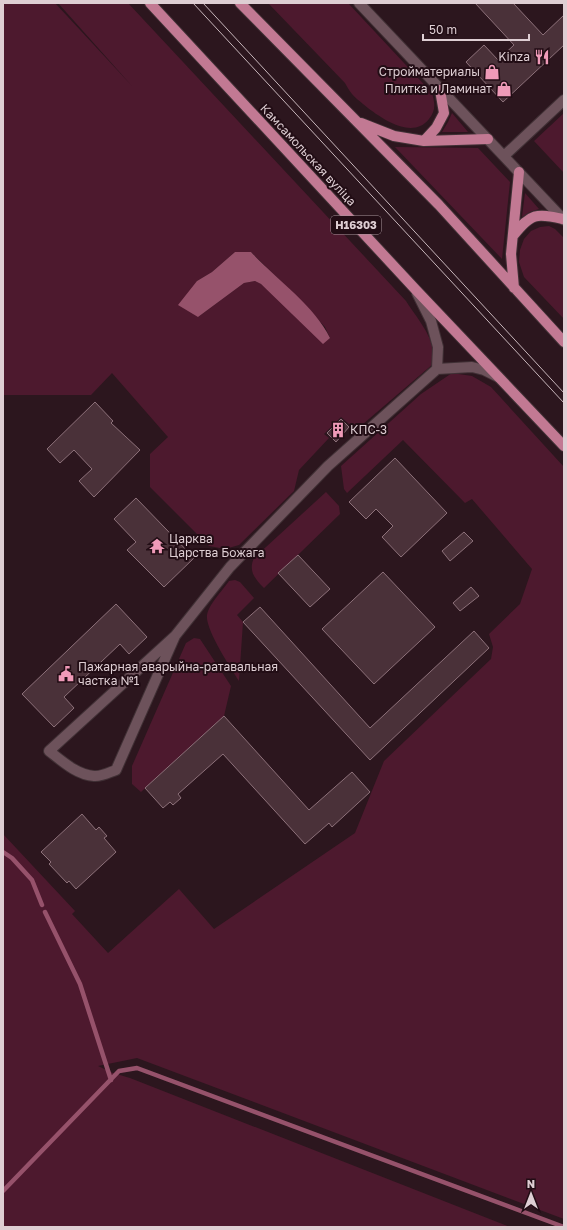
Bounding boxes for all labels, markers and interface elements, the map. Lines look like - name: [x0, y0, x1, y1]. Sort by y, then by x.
- scale bar: [423, 16, 529, 42]
- text: 50 m: [429, 22, 457, 37]
- restaurant icon: Kinza: [533, 48, 551, 66]
- place label: Kinza: [498, 49, 530, 64]
- shop icon: Стройматериалы: [483, 63, 501, 81]
- place label: Стройматериалы: [379, 64, 480, 79]
- shop icon: Плитка и Ламинат: [495, 80, 513, 98]
- place label: Плитка и Ламинат: [385, 81, 492, 96]
- street label: Камсамольская вуліца: [257, 101, 359, 209]
- road number: Н16303: [331, 216, 381, 234]
- building icon: КПС-3: [329, 421, 347, 439]
- place label: КПС-3: [350, 422, 387, 437]
- place label: Царква Царства Божага: [169, 531, 265, 560]
- temple icon: Царква Царства Божага: [148, 537, 166, 555]
- place label: Пажарная аварыйна-ратавальная частка №1: [78, 659, 278, 688]
- public building icon: Пажарная аварыйна-ратавальная частка №1: [57, 665, 75, 683]
- north arrow: [511, 1174, 551, 1214]
- text: N: [527, 1177, 535, 1190]

